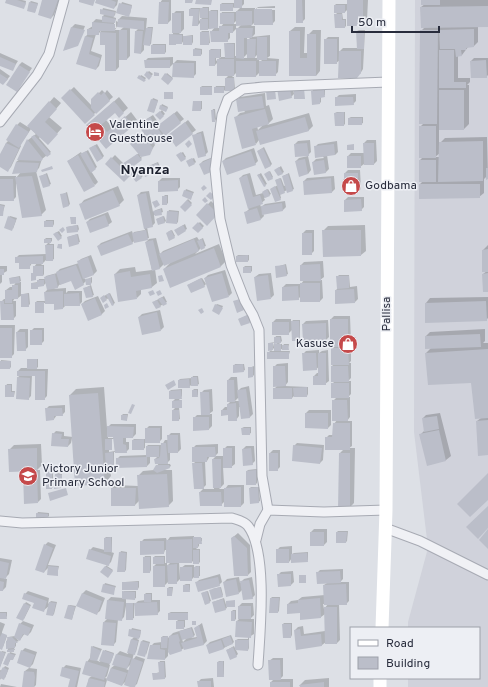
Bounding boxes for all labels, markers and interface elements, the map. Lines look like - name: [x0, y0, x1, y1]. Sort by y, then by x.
- scale bar: [352, 8, 439, 34]
- text: 50 m: [358, 15, 386, 31]
- place label: Valentine Guesthouse: [109, 117, 172, 147]
- hotel icon: Valentine Guesthouse: [84, 121, 106, 143]
- district label: Nyanza: [120, 162, 170, 179]
- shop icon: Godbama: [340, 175, 362, 197]
- place label: Godbama: [365, 178, 417, 194]
- street label: Pallisa: [379, 297, 395, 331]
- shop icon: Kasuse: [337, 333, 359, 355]
- place label: Kasuse: [296, 336, 334, 352]
- place label: Victory Junior Primary School: [42, 461, 125, 491]
- school or university icon: Victory Junior Primary School: [17, 465, 39, 487]
- legend: [350, 627, 480, 679]
- text: Road: [386, 636, 414, 652]
- text: Building: [386, 656, 430, 672]

